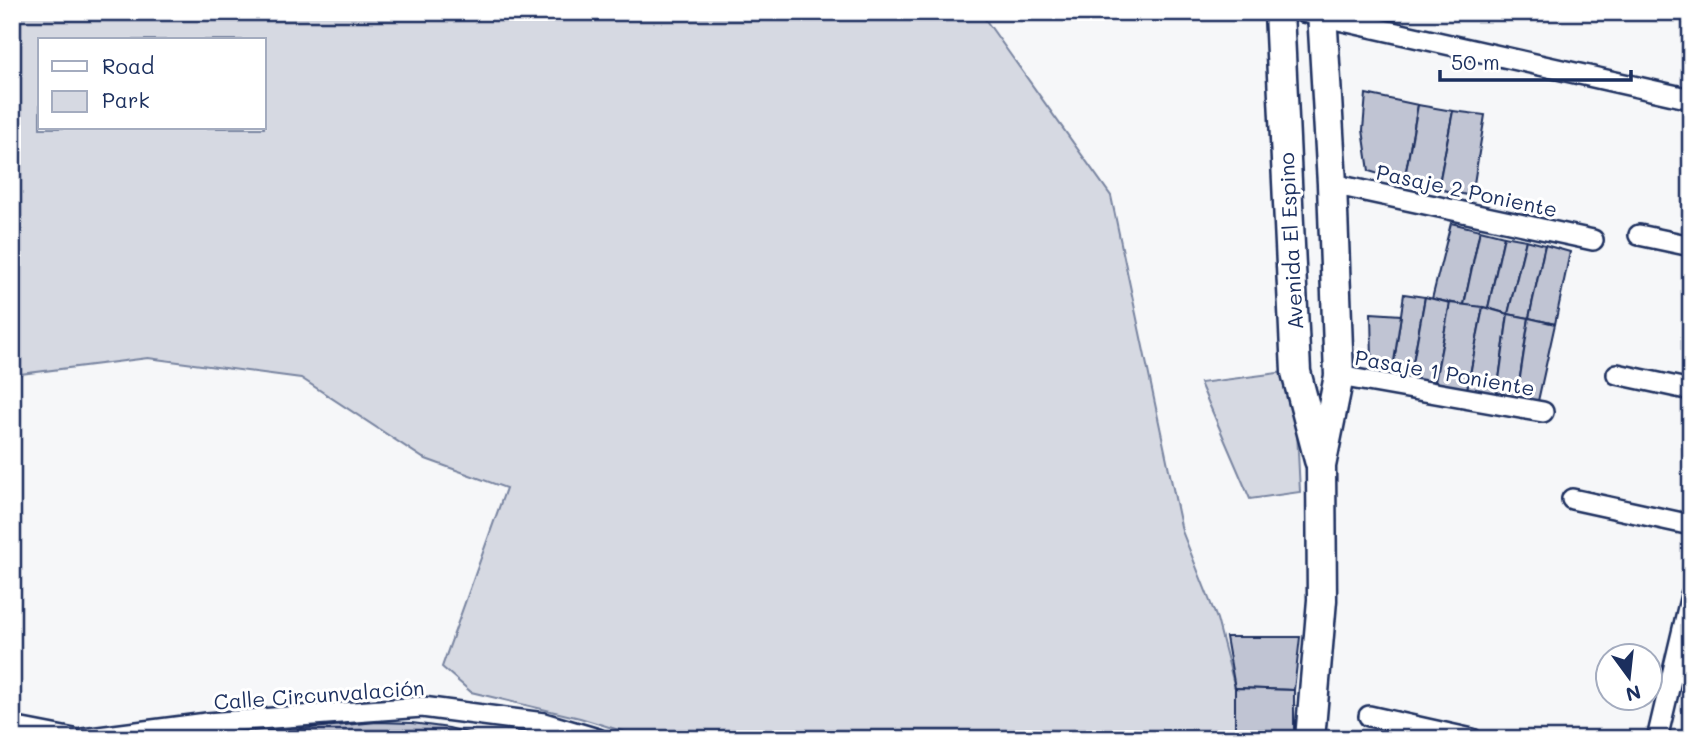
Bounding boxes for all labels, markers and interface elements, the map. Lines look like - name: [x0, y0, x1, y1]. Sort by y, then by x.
- legend: [38, 38, 266, 130]
- scale bar: [1440, 38, 1631, 82]
- text: 50 m: [1451, 48, 1500, 75]
- text: Road: [102, 52, 154, 79]
- text: Park: [102, 86, 150, 113]
- street label: Avenida El Espino: [1272, 152, 1308, 330]
- street label: Pasaje 2 Poniente: [1374, 158, 1560, 222]
- street label: Pasaje 1 Poniente: [1353, 343, 1537, 401]
- north arrow: [1594, 642, 1664, 712]
- street label: Calle Circunvalación: [213, 673, 425, 715]
- text: N: [1623, 680, 1644, 708]

